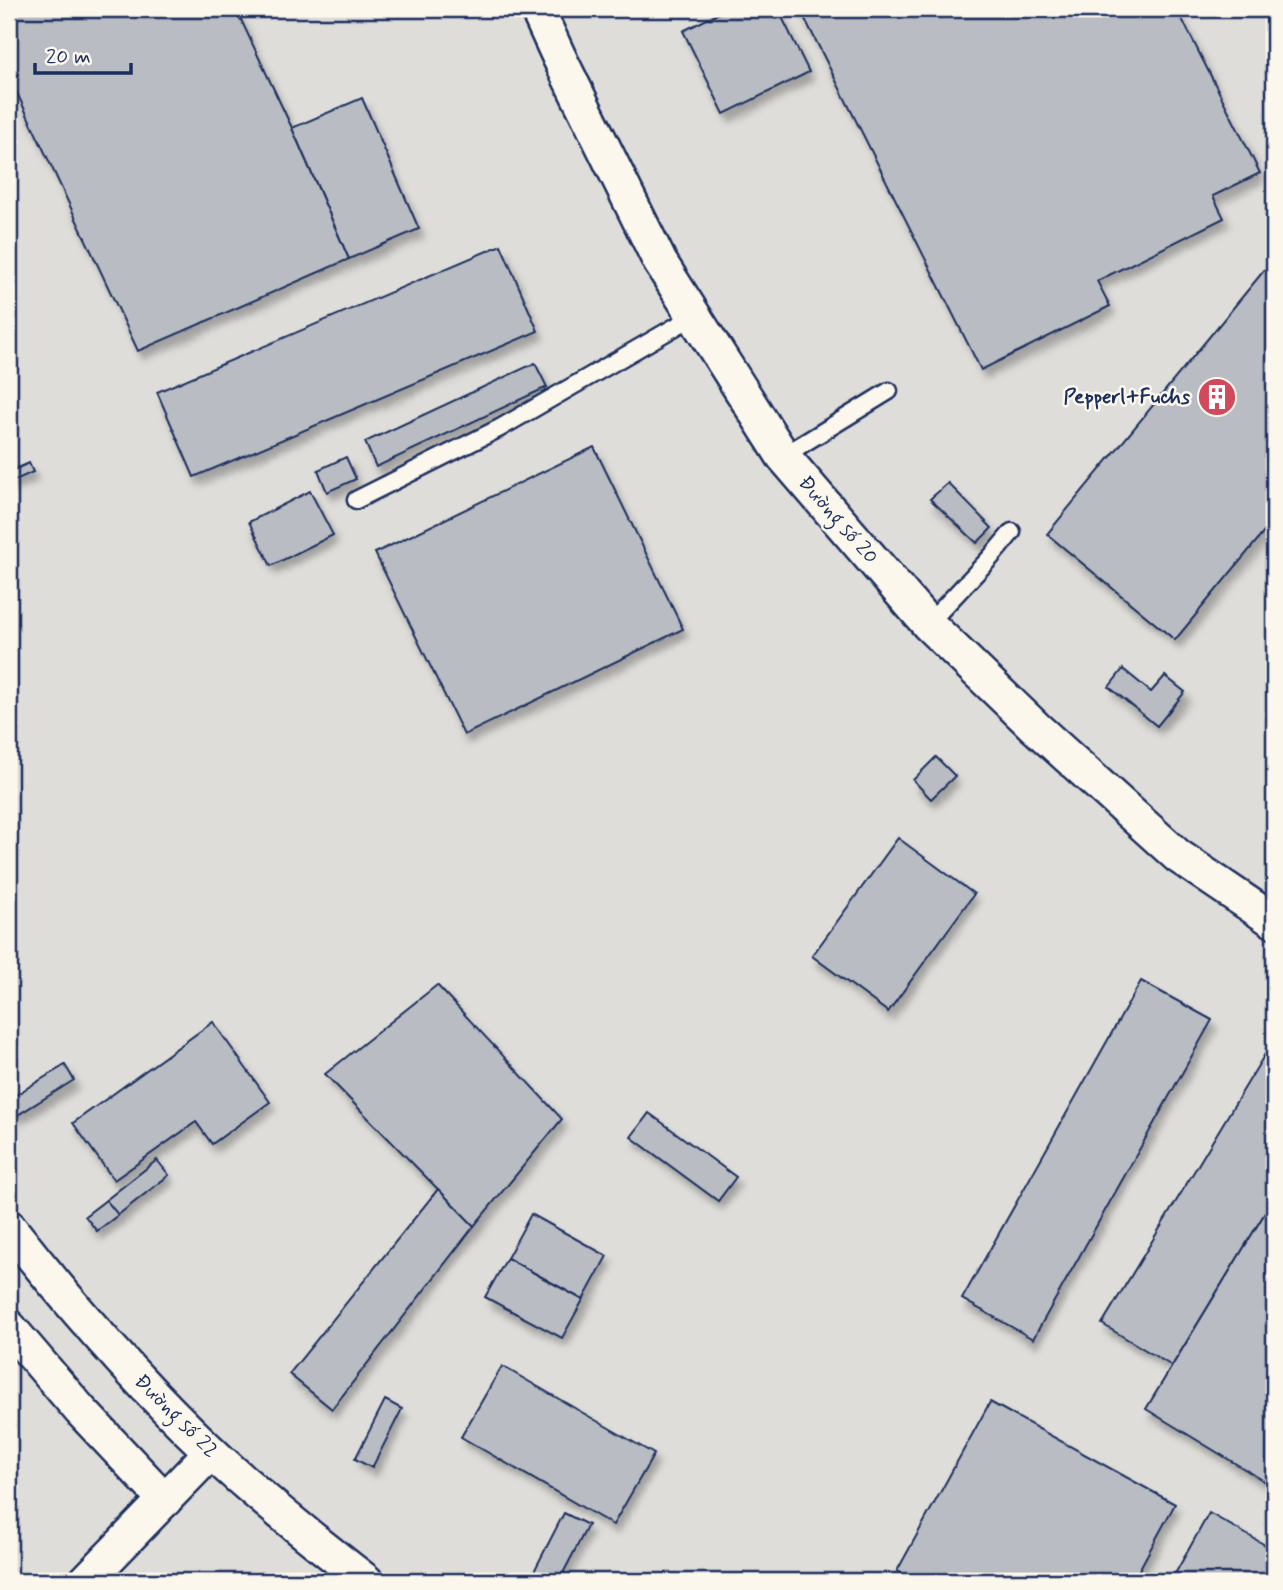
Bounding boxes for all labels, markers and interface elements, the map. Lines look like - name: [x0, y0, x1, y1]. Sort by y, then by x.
- scale bar: [35, 32, 131, 76]
- text: 20 m: [46, 43, 91, 71]
- building icon: Pepperl+Fuchs: [1196, 376, 1238, 418]
- place label: Pepperl+Fuchs: [1063, 383, 1191, 411]
- street label: Đường số 20: [790, 470, 884, 572]
- street label: Đường số 22: [126, 1368, 224, 1466]

